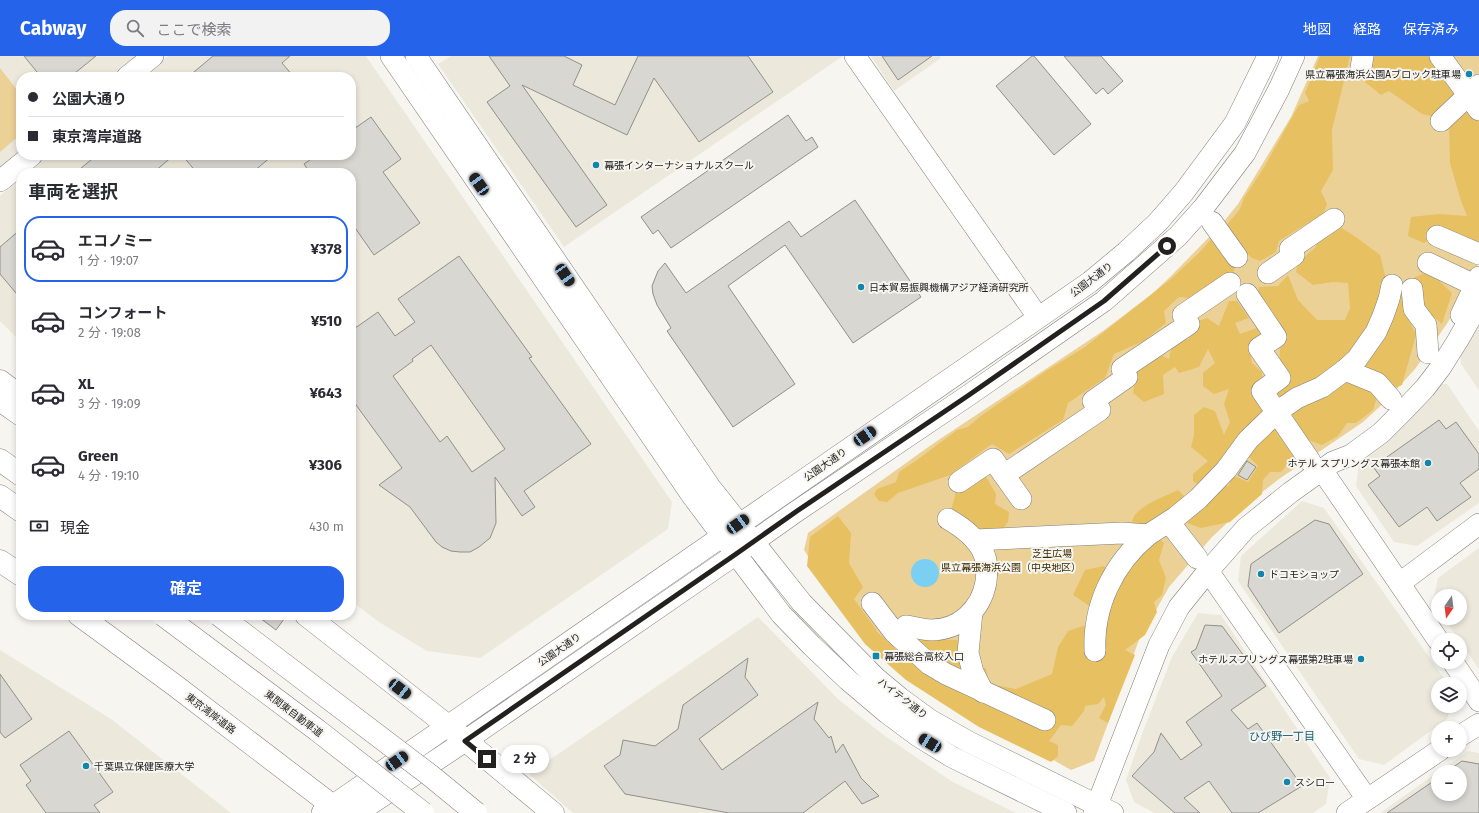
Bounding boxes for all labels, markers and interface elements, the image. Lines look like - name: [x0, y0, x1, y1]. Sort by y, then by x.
- search box: [110, 10, 390, 46]
- text: Cabway: [20, 17, 86, 40]
- icon: search: [124, 17, 146, 39]
- text: ここで検索: [156, 21, 231, 39]
- text: 地図: [1303, 21, 1331, 38]
- text: 経路: [1353, 21, 1381, 38]
- text: 保存済み: [1403, 21, 1459, 38]
- place label: 県立幕張海浜公園Aブロック駐車場: [1305, 69, 1461, 81]
- marker: 県立幕張海浜公園Aブロック駐車場: [1464, 69, 1474, 79]
- text: 公園大通り: [52, 90, 127, 108]
- text: 東京湾岸道路: [52, 128, 142, 146]
- marker: 幕張インターナショナルスクール: [591, 160, 601, 170]
- place label: 幕張インターナショナルスクール: [604, 160, 754, 172]
- car: [467, 171, 491, 197]
- text: 車両を選択: [28, 181, 118, 203]
- icon: car: [30, 231, 66, 267]
- text: エコノミー: [78, 232, 153, 250]
- route start: [1158, 237, 1176, 255]
- text: ¥378: [310, 240, 342, 258]
- text: 1 分 · 19:07: [78, 253, 138, 268]
- street label: 公園大通り: [1068, 260, 1115, 300]
- car: [553, 262, 577, 288]
- marker: 日本貿易振興機構アジア経済研究所: [856, 282, 866, 292]
- place label: 日本貿易振興機構アジア経済研究所: [869, 282, 1029, 294]
- icon: car: [30, 303, 66, 339]
- text: コンフォート: [78, 304, 168, 322]
- text: ¥510: [311, 312, 342, 330]
- text: 2 分 · 19:08: [78, 325, 141, 340]
- icon: car: [30, 375, 66, 411]
- text: XL: [78, 375, 94, 393]
- text: ¥643: [309, 384, 342, 402]
- text: 3 分 · 19:09: [78, 396, 140, 411]
- car: [852, 424, 878, 448]
- street label: 公園大通り: [802, 446, 849, 484]
- icon: car: [30, 447, 66, 483]
- text: Green: [78, 447, 118, 465]
- text: ¥306: [309, 456, 342, 474]
- place label: ホテル スプリングス幕張本館: [1287, 458, 1420, 470]
- marker: ホテル スプリングス幕張本館: [1423, 458, 1433, 468]
- text: 4 分 · 19:10: [78, 468, 139, 483]
- car: [725, 512, 751, 536]
- icon: cash: [28, 515, 50, 537]
- text: 現金: [60, 519, 90, 537]
- text: 430 m: [309, 519, 344, 534]
- park label: 芝生広場: [1032, 548, 1072, 560]
- park label: 県立幕張海浜公園（中央地区）: [941, 562, 1081, 574]
- button: 確定: [28, 566, 344, 612]
- marker: ドコモショップ: [1256, 569, 1266, 579]
- place label: ドコモショップ: [1269, 569, 1339, 581]
- north arrow: [1431, 589, 1467, 625]
- map controls: [1431, 589, 1467, 801]
- street label: 公園大通り: [536, 631, 583, 669]
- button: locate: [1431, 633, 1467, 669]
- marker: 幕張総合高校入口: [871, 651, 881, 661]
- place label: 幕張総合高校入口: [884, 651, 964, 663]
- place label: ホテルスプリングス幕張第2駐車場: [1198, 654, 1353, 666]
- marker: ホテルスプリングス幕張第2駐車場: [1356, 654, 1366, 664]
- street label: ハイテク通り: [875, 676, 930, 722]
- car: [387, 677, 413, 701]
- button: layers: [1431, 677, 1467, 713]
- street label: 東関東自動車道: [262, 688, 325, 740]
- street label: 東京湾岸道路: [183, 691, 238, 737]
- button: +: [1431, 721, 1467, 757]
- district label: ひび野一丁目: [1249, 730, 1315, 743]
- car: [917, 732, 943, 754]
- callout: 2 分: [501, 745, 549, 773]
- car: [384, 749, 410, 773]
- route end: [478, 750, 496, 768]
- text: 2 分: [514, 751, 536, 766]
- marker: 千葉県立保健医療大学: [81, 761, 91, 771]
- place label: 千葉県立保健医療大学: [94, 761, 194, 773]
- button: −: [1431, 765, 1467, 801]
- marker: スシロー: [1282, 777, 1292, 787]
- place label: スシロー: [1295, 777, 1335, 789]

